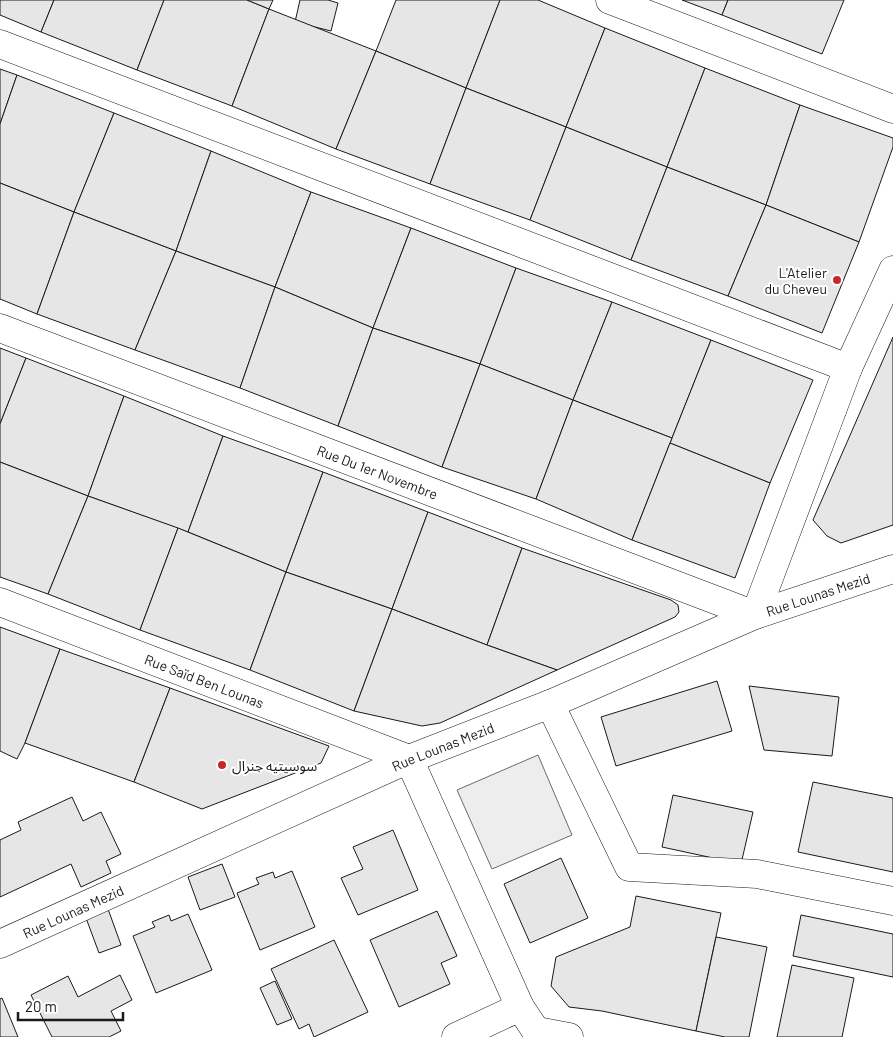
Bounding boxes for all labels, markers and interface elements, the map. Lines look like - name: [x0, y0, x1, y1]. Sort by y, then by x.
- place label: L'Atelier du Cheveu: [764, 264, 827, 297]
- marker: L'Atelier du Cheveu: [831, 274, 843, 286]
- street label: Rue Du 1er Novembre: [315, 441, 440, 502]
- street label: Rue Lounas Mezid: [764, 569, 872, 619]
- street label: Rue Saïd Ben Lounas: [142, 650, 267, 711]
- street label: Rue Lounas Mezid: [389, 718, 496, 774]
- place label: سوسيتيه جنرال: [232, 757, 317, 775]
- marker: سوسيتيه جنرال: [216, 759, 228, 771]
- street label: Rue Lounas Mezid: [20, 881, 126, 941]
- scale bar: [18, 990, 122, 1022]
- text: 20 m: [25, 997, 57, 1015]

